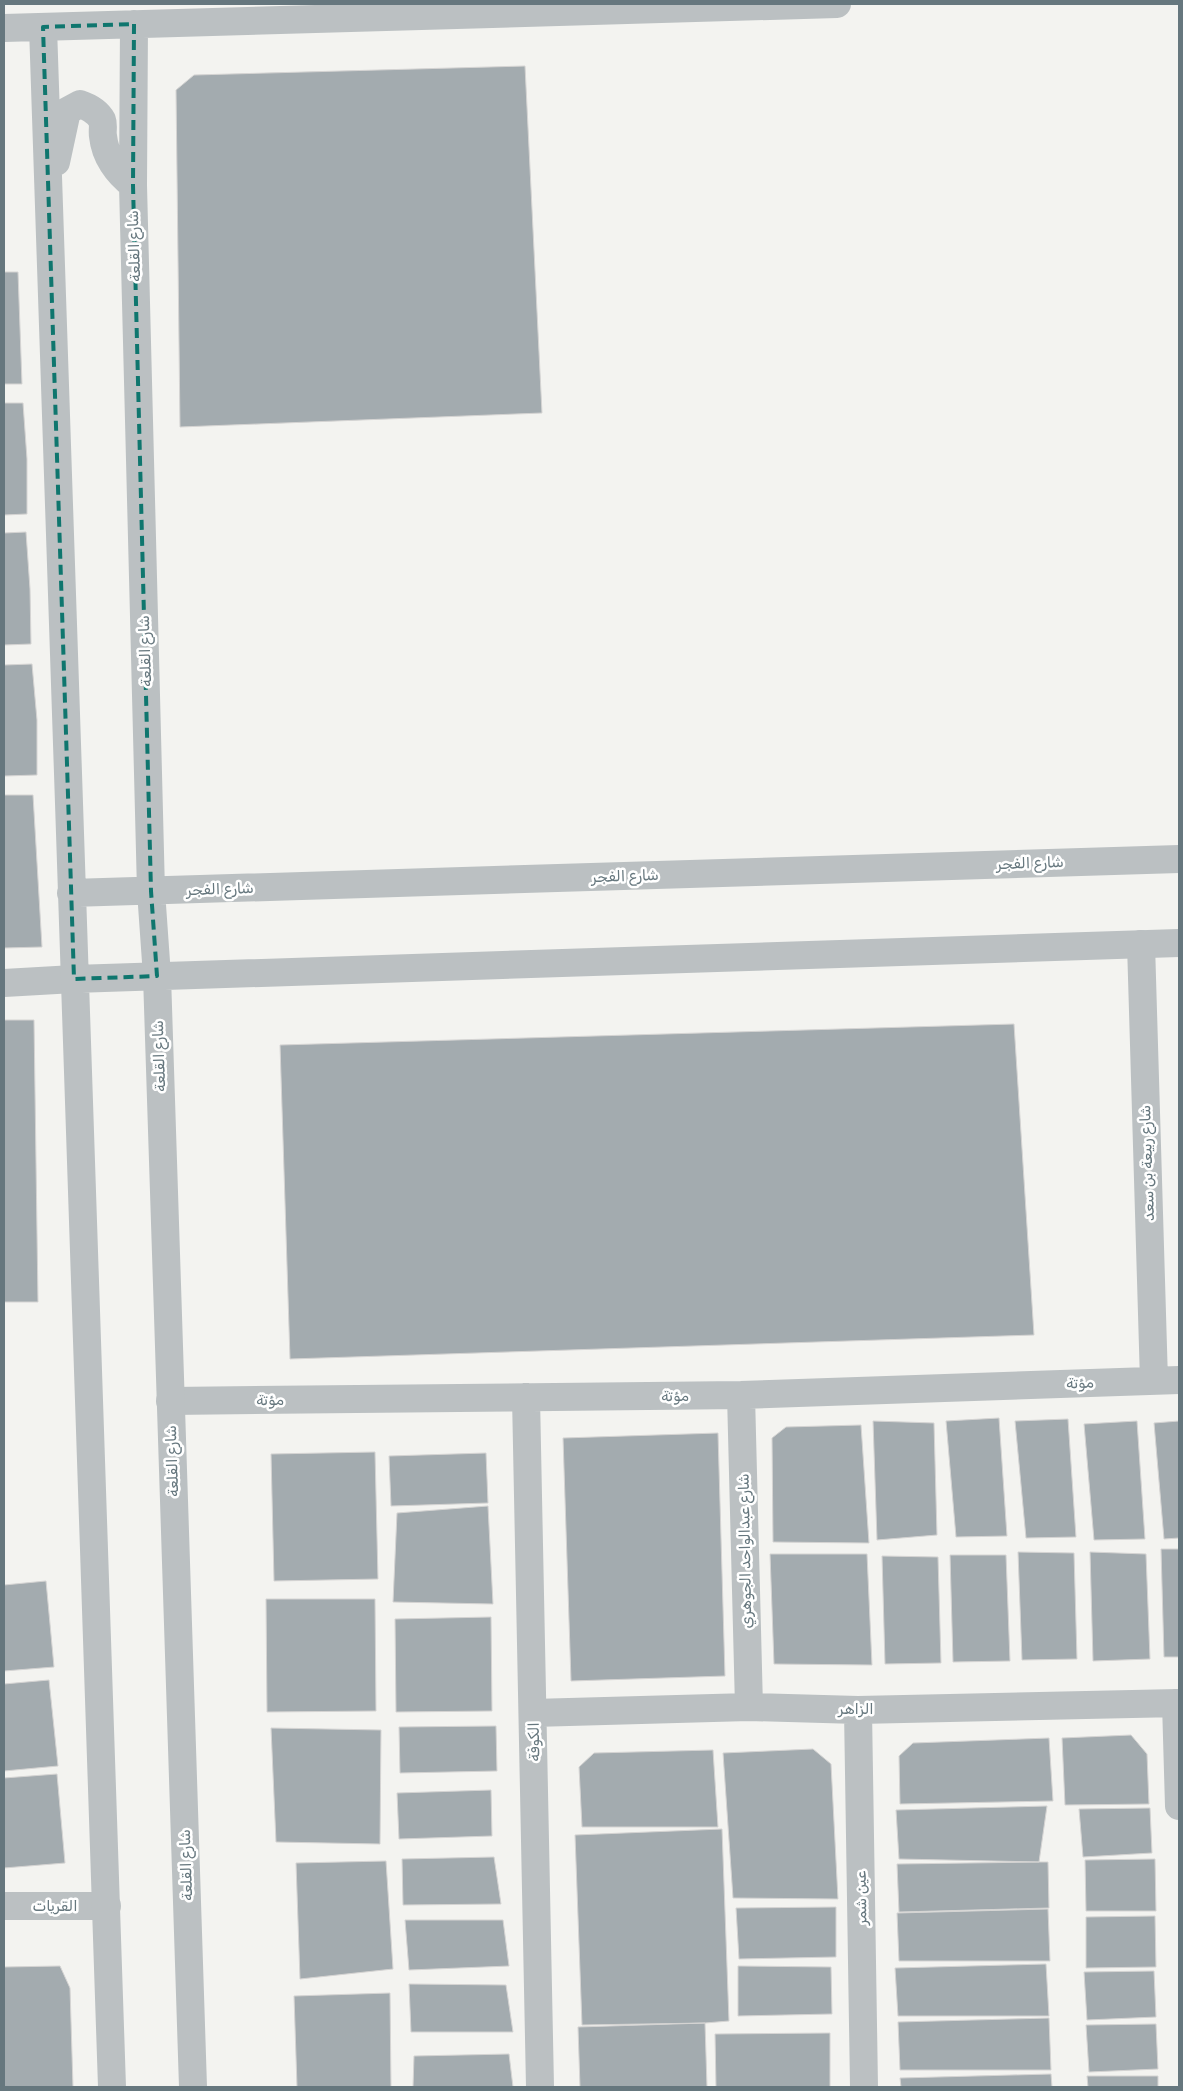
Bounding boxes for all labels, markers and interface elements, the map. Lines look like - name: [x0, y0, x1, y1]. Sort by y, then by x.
- street label: شارع القلعة: [124, 210, 146, 282]
- street label: شارع القلعة: [135, 615, 157, 687]
- street label: شارع الفجر: [995, 853, 1064, 875]
- street label: شارع الفجر: [590, 866, 659, 888]
- street label: شارع الفجر: [185, 879, 254, 901]
- street label: شارع القلعة: [149, 1020, 171, 1092]
- street label: شارع ربيعة بن سعد: [1136, 1105, 1160, 1221]
- street label: مؤتة: [1066, 1374, 1094, 1392]
- street label: مؤتة: [661, 1387, 689, 1405]
- street label: مؤتة: [256, 1391, 284, 1409]
- street label: شارع القلعة: [162, 1425, 184, 1497]
- street label: شارع عبدالواحد الجوهري: [735, 1473, 757, 1629]
- street label: الزاهر: [837, 1700, 874, 1718]
- street label: الكوفة: [525, 1722, 543, 1762]
- street label: شارع القلعة: [176, 1829, 198, 1901]
- street label: عين شمر: [852, 1871, 870, 1926]
- street label: القريات: [32, 1897, 78, 1915]

